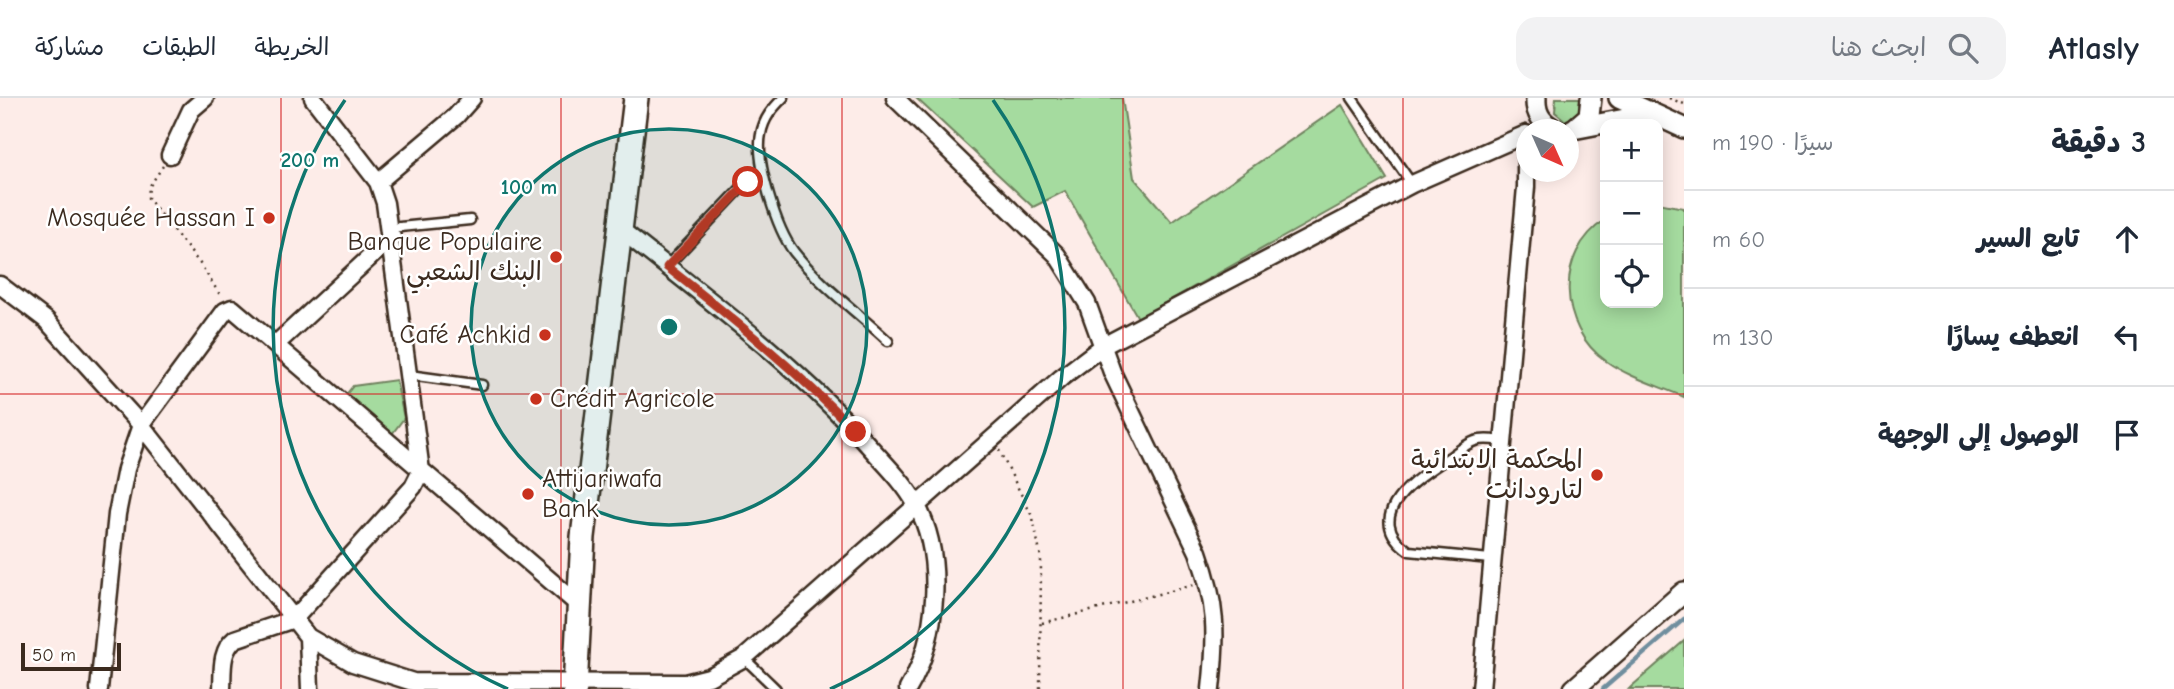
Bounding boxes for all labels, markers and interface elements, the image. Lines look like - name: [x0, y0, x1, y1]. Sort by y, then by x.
- search box: [1516, 17, 2006, 80]
- icon: search: [1944, 29, 1982, 67]
- text: Atlasly: [2048, 29, 2139, 67]
- text: مشاركة: [35, 33, 104, 61]
- text: الطبقات: [142, 33, 217, 61]
- text: الخريطة: [255, 33, 329, 61]
- text: ابحث هنا: [1831, 33, 1926, 63]
- north arrow: [1516, 119, 1579, 182]
- map controls: [1600, 119, 1663, 308]
- button: +: [1600, 119, 1663, 182]
- text: 3 دقيقة: [2051, 125, 2146, 160]
- text: سيرًا · 190 m: [1712, 129, 1833, 156]
- text: 200 m: [281, 148, 339, 172]
- route start: [732, 166, 763, 197]
- text: 100 m: [501, 175, 557, 199]
- button: −: [1600, 182, 1663, 245]
- place label: Mosquée Hassan I: [47, 203, 255, 233]
- marker: Mosquée Hassan I: [261, 210, 277, 226]
- icon: ahead: [2108, 220, 2146, 258]
- text: تابع السير: [1977, 224, 2079, 254]
- text: 60 m: [1712, 226, 1765, 253]
- place label: Banque Populaire البنك الشعبي: [347, 227, 542, 294]
- button: locate: [1600, 245, 1663, 308]
- marker: Banque Populaire البنك الشعبي: [548, 249, 564, 265]
- centre of rings: [657, 315, 681, 339]
- icon: left: [2108, 318, 2146, 356]
- place label: Café Achkid: [400, 320, 531, 350]
- text: انعطف يسارًا: [1947, 322, 2079, 352]
- text: 130 m: [1712, 324, 1773, 351]
- marker: Café Achkid: [537, 327, 553, 343]
- place label: Crédit Agricole: [550, 384, 714, 414]
- marker: Crédit Agricole: [528, 391, 544, 407]
- route end: [840, 416, 871, 447]
- icon: arrive: [2108, 416, 2146, 454]
- text: الوصول إلى الوجهة: [1878, 420, 2079, 450]
- place label: المحكمة الابتدائية لتارودانت: [1411, 445, 1583, 505]
- place label: Attijariwafa Bank: [542, 464, 662, 524]
- marker: المحكمة الابتدائية لتارودانت: [1589, 467, 1605, 483]
- marker: Attijariwafa Bank: [520, 486, 536, 502]
- scale bar: [21, 640, 121, 672]
- text: 50 m: [32, 644, 76, 666]

